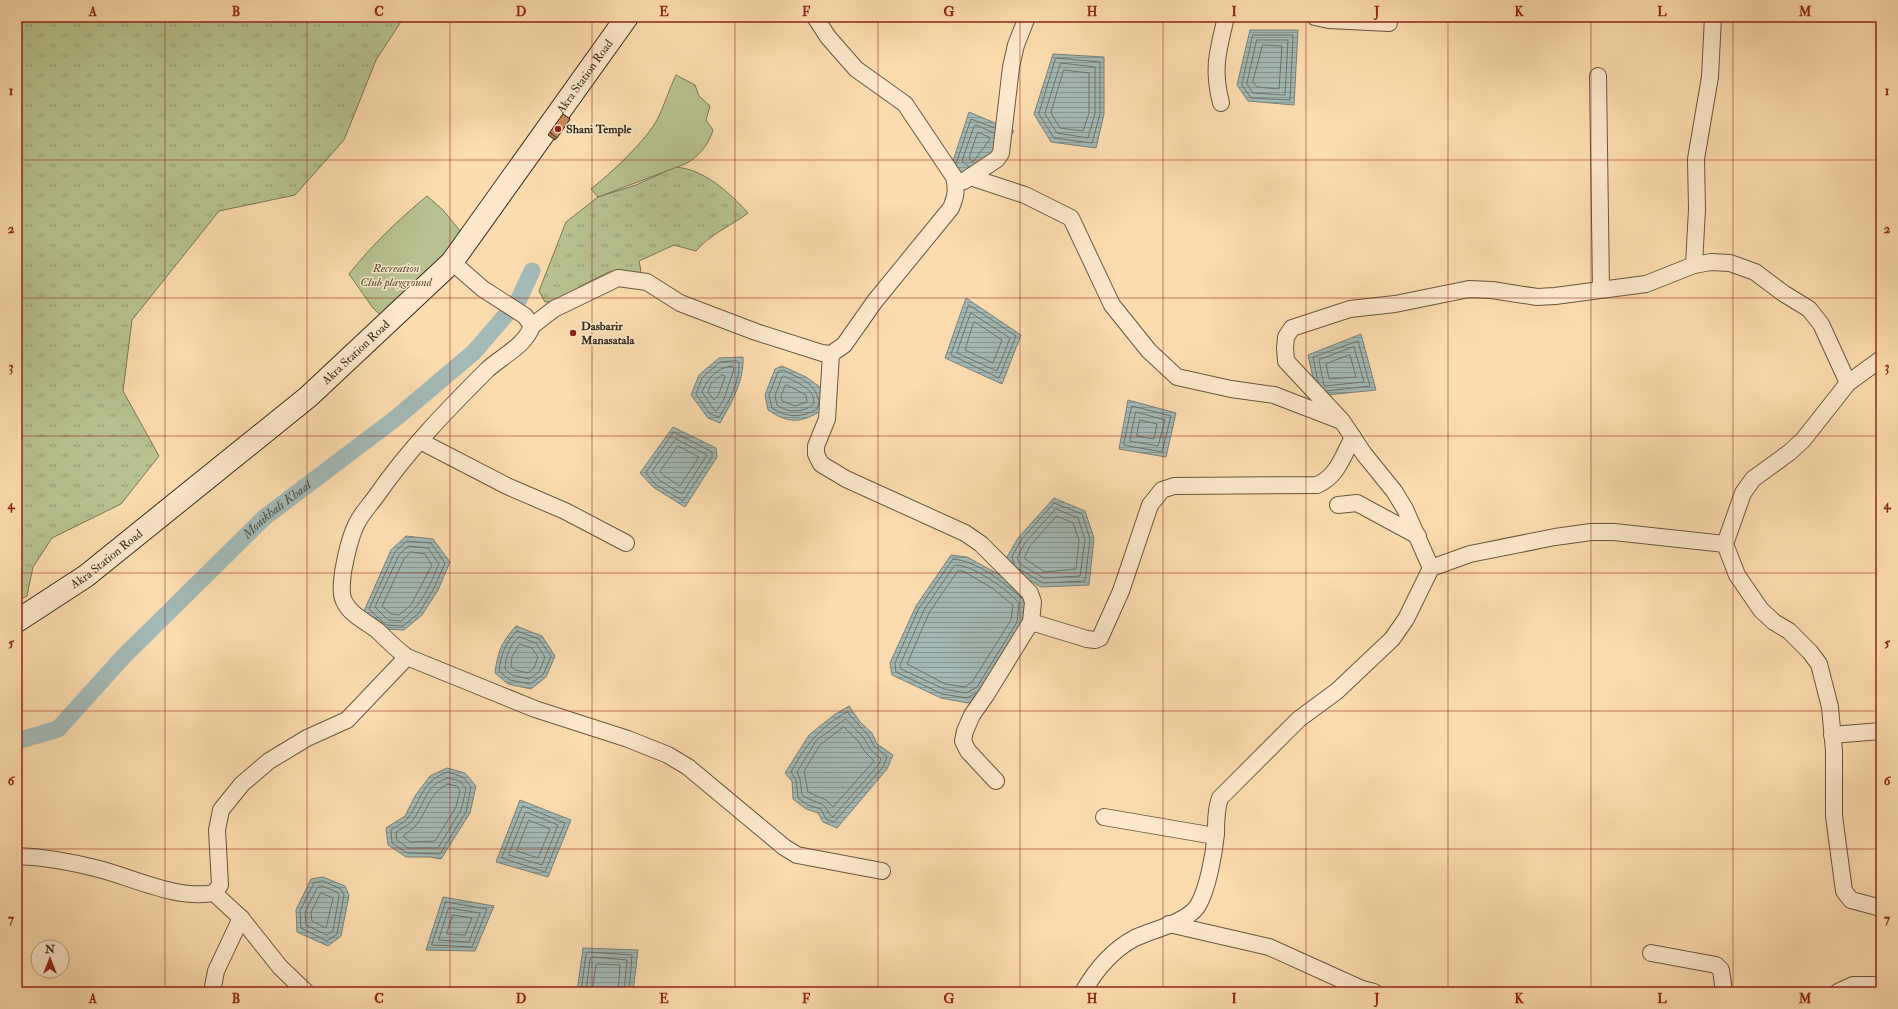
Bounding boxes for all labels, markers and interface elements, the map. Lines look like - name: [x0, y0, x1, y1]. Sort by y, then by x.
- text: A: [88, 4, 98, 20]
- text: B: [232, 4, 240, 20]
- text: C: [374, 4, 384, 20]
- text: D: [516, 4, 527, 20]
- text: E: [659, 4, 669, 20]
- text: F: [802, 4, 811, 20]
- text: G: [944, 4, 955, 20]
- text: H: [1087, 4, 1098, 20]
- text: I: [1231, 4, 1237, 20]
- text: J: [1373, 4, 1380, 21]
- text: K: [1514, 4, 1524, 20]
- text: L: [1657, 4, 1667, 20]
- text: M: [1798, 4, 1812, 20]
- street label: Akra Station Road: [552, 36, 616, 117]
- text: 1: [9, 83, 14, 99]
- text: 1: [1885, 83, 1890, 99]
- place label: Shani Temple: [566, 122, 632, 137]
- marker: Shani Temple: [553, 124, 563, 134]
- text: 2: [8, 221, 15, 237]
- text: 2: [1884, 221, 1891, 237]
- park label: Recreation Club playground: [360, 261, 433, 290]
- street label: Akra Station Road: [318, 317, 393, 388]
- place label: Dasbarir Manasatala: [580, 319, 636, 348]
- marker: Dasbarir Manasatala: [568, 328, 578, 338]
- text: 3: [9, 359, 14, 375]
- text: 3: [1885, 359, 1890, 375]
- water label: Monikhali Khaal: [239, 476, 315, 543]
- text: 4: [6, 497, 15, 513]
- text: 4: [1882, 497, 1891, 513]
- street label: Akra Station Road: [67, 526, 146, 592]
- text: 5: [8, 635, 14, 651]
- text: 5: [1884, 635, 1890, 651]
- text: 6: [8, 773, 16, 789]
- text: 6: [1884, 773, 1892, 789]
- text: 7: [8, 911, 15, 927]
- text: 7: [1884, 911, 1891, 927]
- north arrow: [30, 939, 70, 979]
- text: N: [44, 943, 56, 956]
- text: A: [88, 991, 98, 1007]
- text: B: [232, 991, 240, 1007]
- text: C: [374, 991, 384, 1007]
- text: D: [516, 991, 527, 1007]
- text: E: [659, 991, 669, 1007]
- text: F: [802, 991, 811, 1007]
- text: G: [944, 991, 955, 1007]
- text: H: [1087, 991, 1098, 1007]
- text: I: [1231, 991, 1237, 1007]
- text: J: [1373, 991, 1380, 1008]
- text: K: [1514, 991, 1524, 1007]
- text: L: [1657, 991, 1667, 1007]
- text: M: [1798, 991, 1812, 1007]

